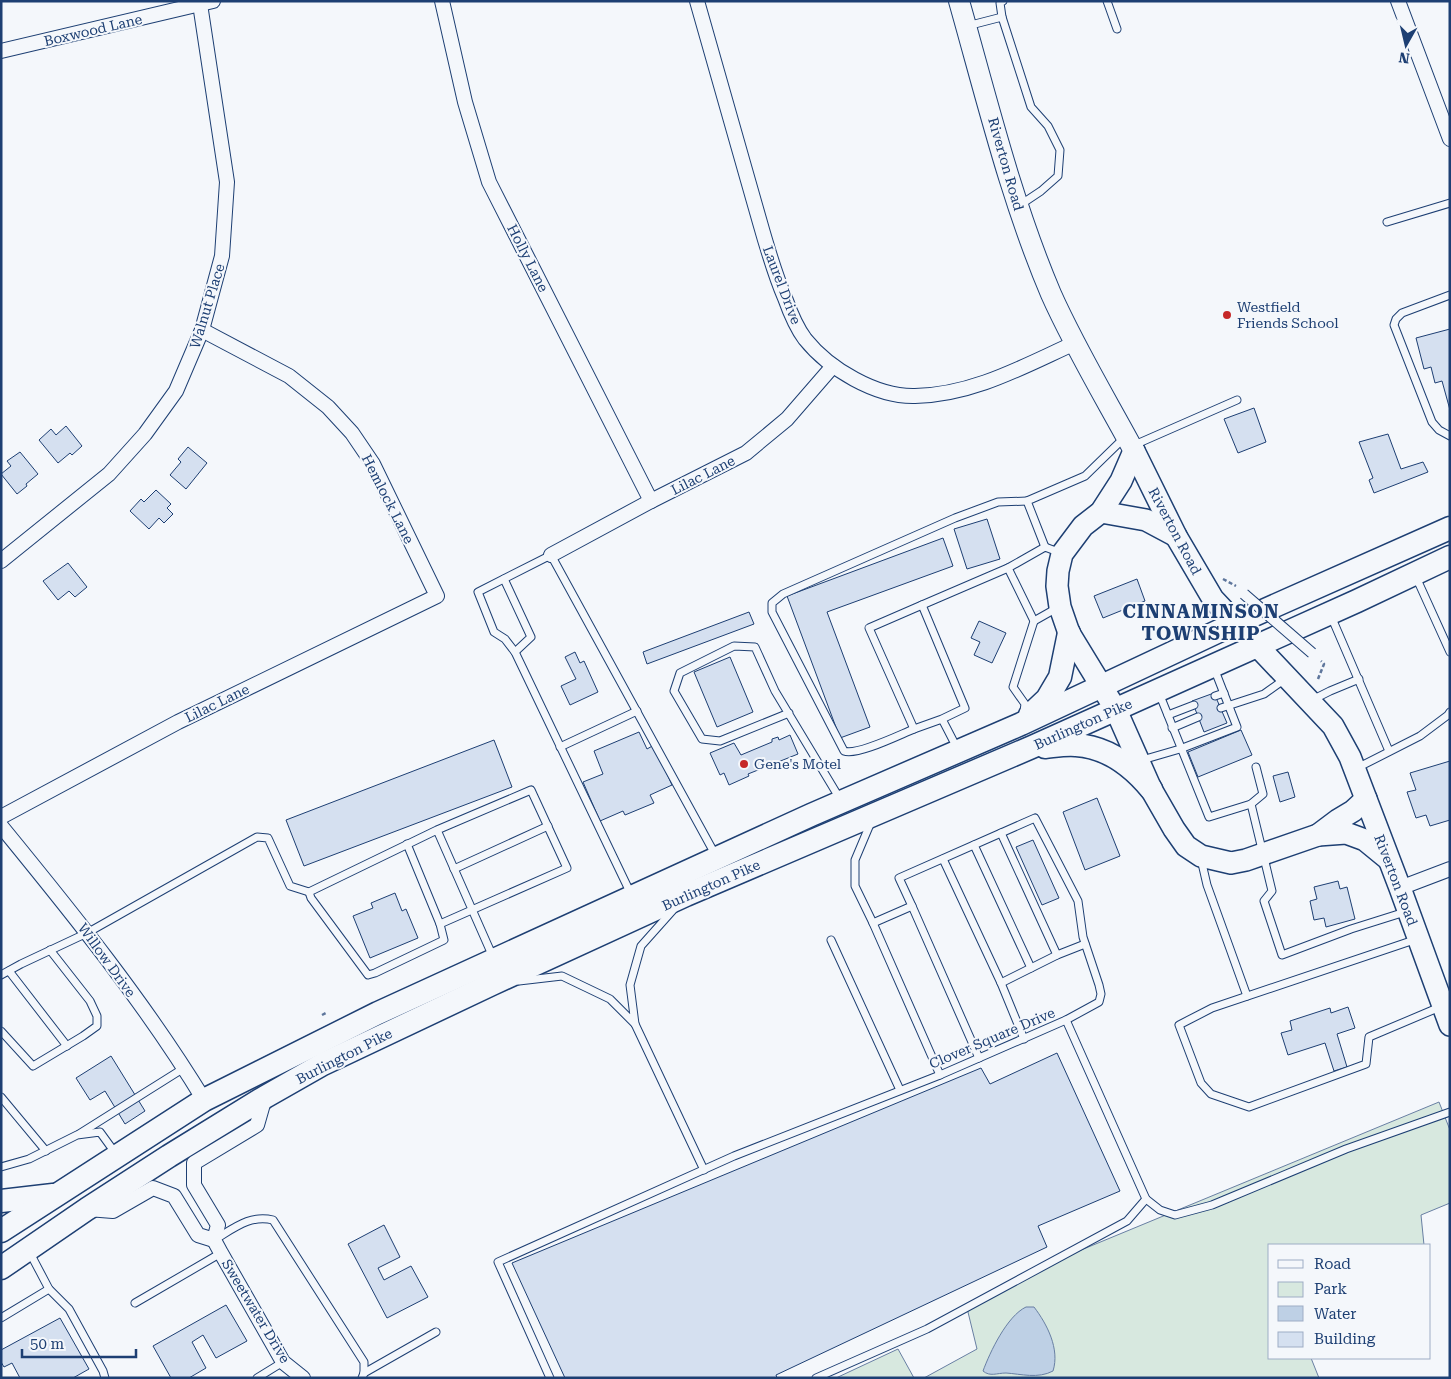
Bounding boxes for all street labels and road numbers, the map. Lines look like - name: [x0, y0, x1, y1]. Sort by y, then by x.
- street label: Boxwood Lane: [42, 11, 144, 49]
- street label: Riverton Road: [985, 115, 1027, 213]
- street label: Holly Lane: [504, 222, 552, 295]
- street label: Laurel Drive: [760, 244, 804, 327]
- street label: Walnut Place: [186, 261, 228, 350]
- street label: Hemlock Lane: [359, 452, 418, 547]
- street label: Lilac Lane: [668, 452, 738, 498]
- street label: Riverton Road: [1145, 485, 1205, 577]
- street label: Lilac Lane: [182, 680, 252, 725]
- street label: Burlington Pike: [1032, 695, 1135, 753]
- street label: Riverton Road: [1371, 832, 1421, 928]
- street label: Burlington Pike: [660, 856, 763, 914]
- street label: Willow Drive: [75, 920, 139, 1000]
- street label: Clover Square Drive: [927, 1004, 1058, 1072]
- street label: Burlington Pike: [293, 1025, 395, 1087]
- street label: Sweetwater Drive: [219, 1256, 293, 1366]

